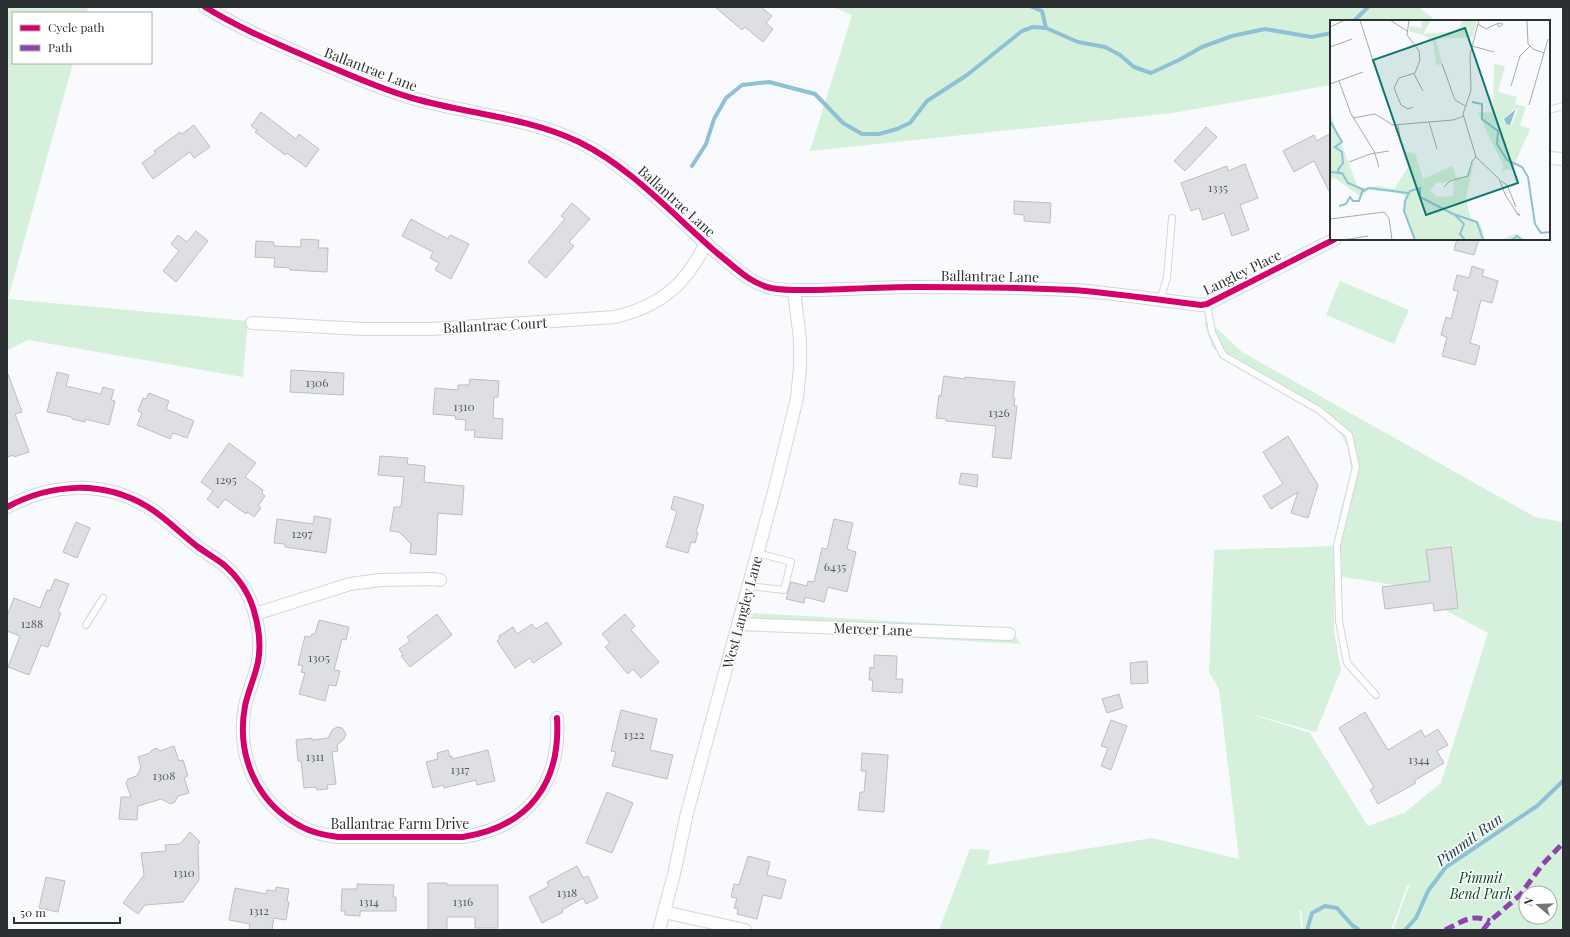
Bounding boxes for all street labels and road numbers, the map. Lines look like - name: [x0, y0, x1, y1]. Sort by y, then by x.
- street label: Ballantrae Lane: [322, 42, 420, 96]
- street label: Ballantrae Lane: [634, 161, 720, 241]
- street label: Langley Place: [1200, 245, 1284, 299]
- street label: Ballantrae Lane: [941, 266, 1039, 286]
- street label: Ballantrae Court: [442, 313, 549, 337]
- street label: West Langley Lane: [718, 554, 766, 671]
- street label: Mercer Lane: [833, 618, 913, 640]
- street label: Ballantrae Farm Drive: [331, 814, 469, 833]

